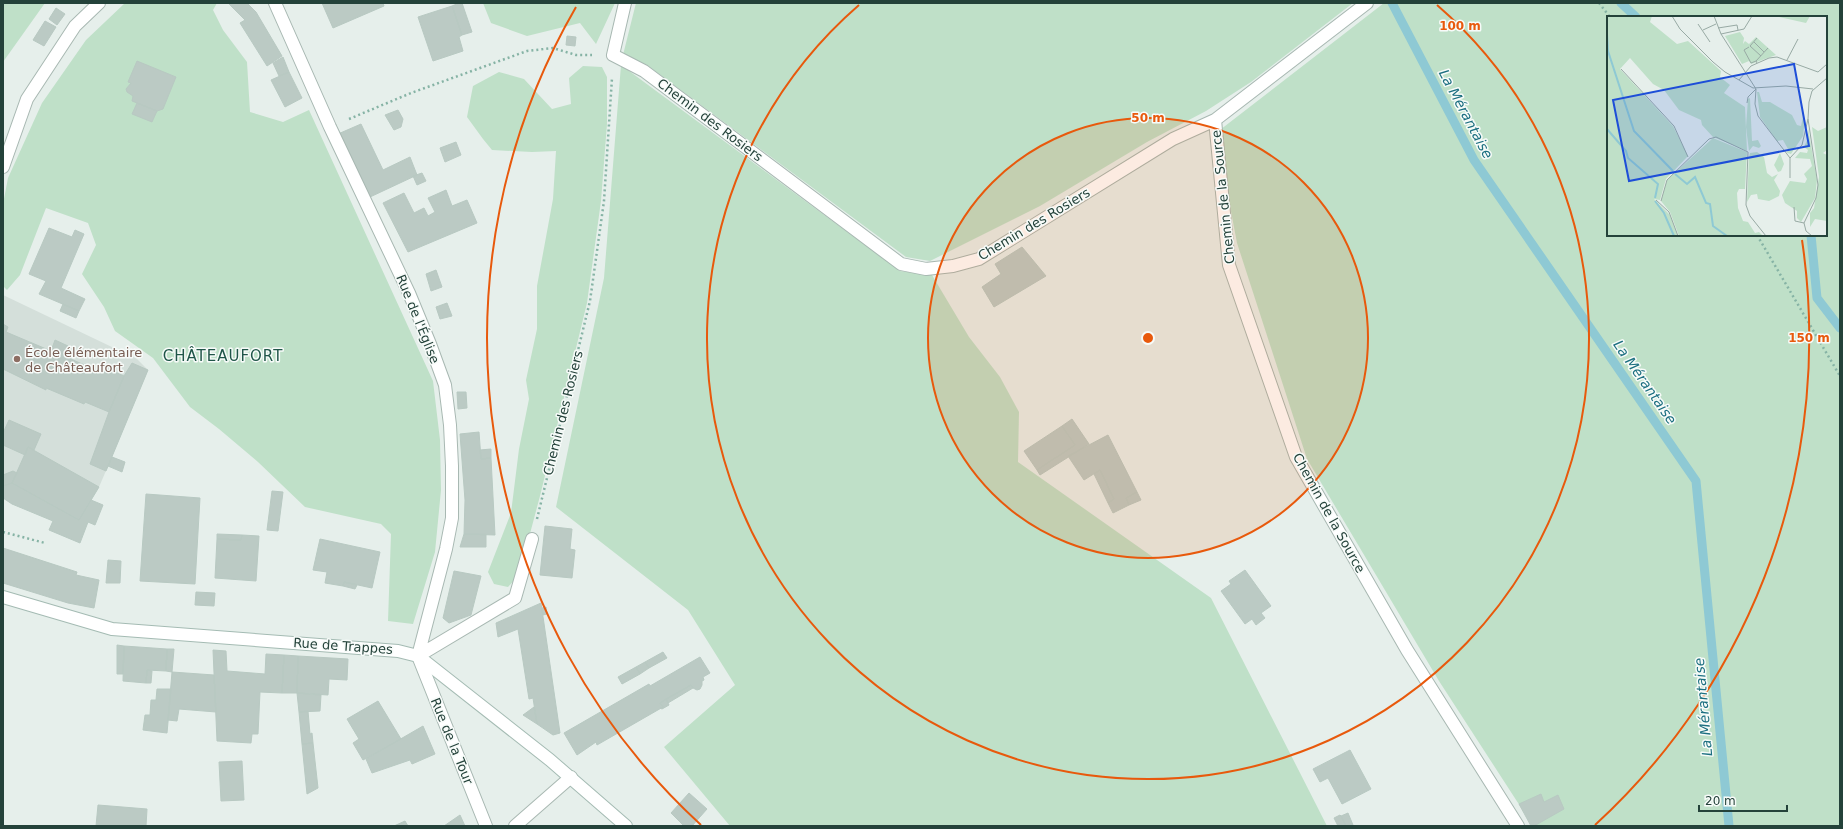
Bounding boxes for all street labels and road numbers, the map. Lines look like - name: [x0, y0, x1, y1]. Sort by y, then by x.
- street label: Chemin des Rosiers: [654, 75, 766, 165]
- street label: Chemin de la Source: [1209, 129, 1237, 265]
- street label: Chemin des Rosiers: [975, 184, 1093, 263]
- street label: Rue de l'Église: [393, 272, 443, 366]
- street label: Chemin des Rosiers: [540, 349, 586, 477]
- street label: Chemin de la Source: [1290, 450, 1368, 576]
- street label: Rue de Trappes: [293, 635, 394, 657]
- street label: Rue de la Tour: [428, 695, 476, 787]

